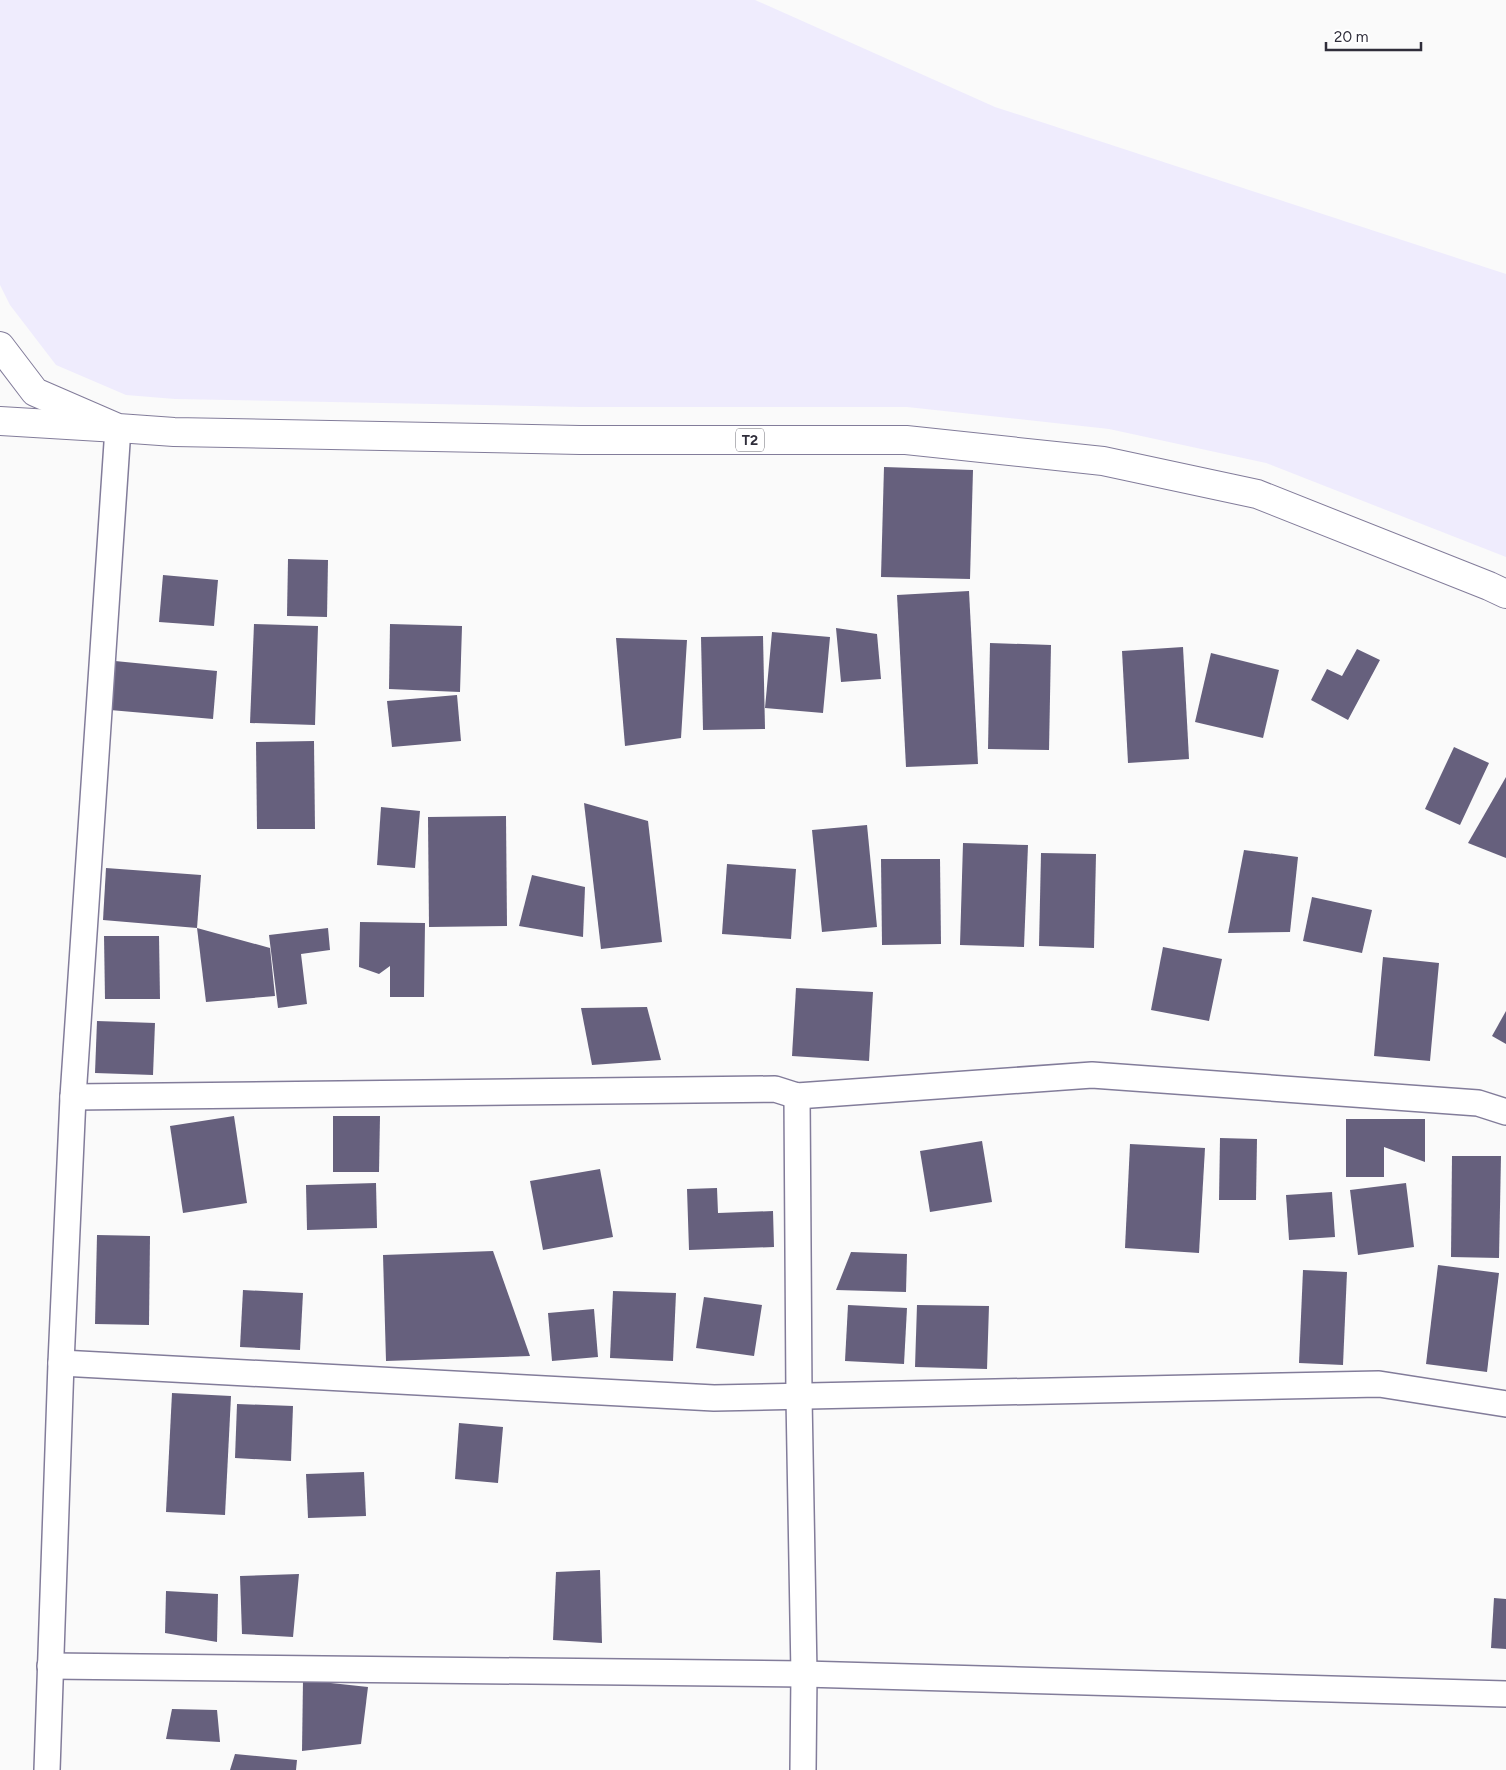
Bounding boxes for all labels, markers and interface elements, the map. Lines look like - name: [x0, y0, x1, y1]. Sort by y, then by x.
- scale bar: [1326, 20, 1421, 52]
- text: 20 m: [1334, 28, 1368, 46]
- road number: T2: [736, 428, 764, 452]

